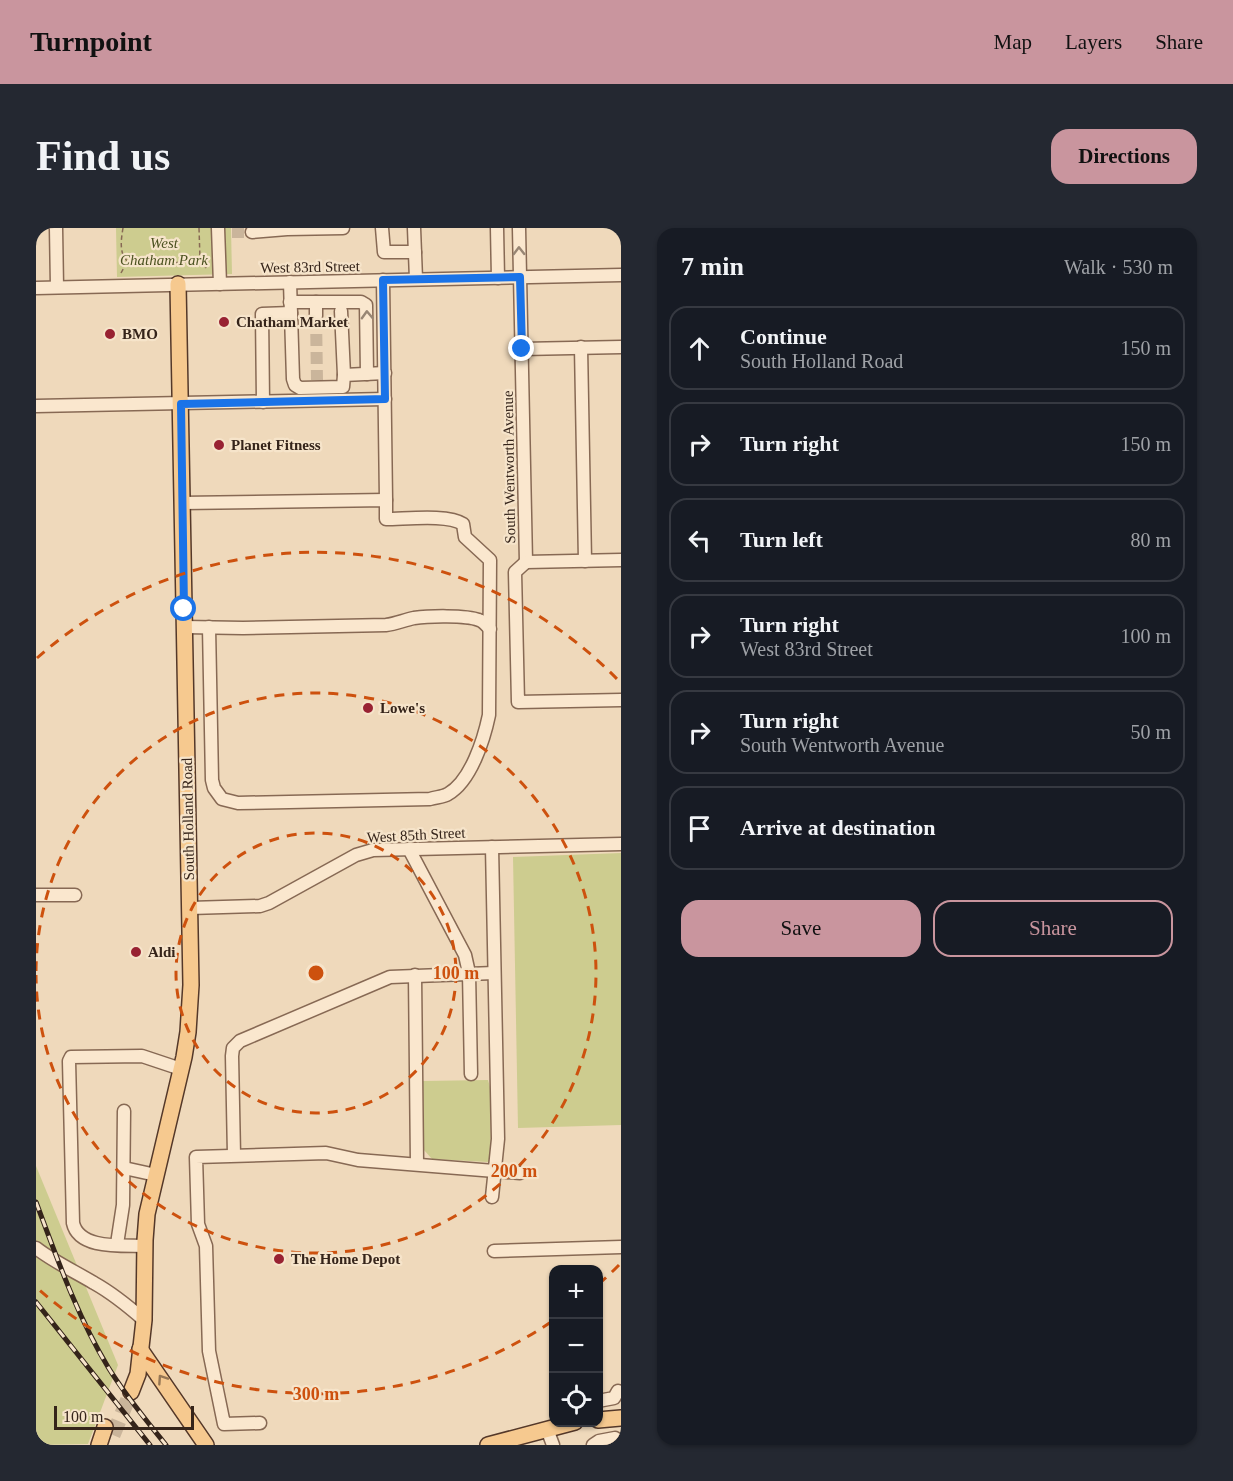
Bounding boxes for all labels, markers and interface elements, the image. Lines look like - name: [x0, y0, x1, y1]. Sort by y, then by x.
- text: Turnpoint: [30, 26, 152, 57]
- text: Map: [994, 30, 1032, 54]
- text: Layers: [1065, 30, 1122, 54]
- text: Share: [1155, 30, 1203, 54]
- button: Directions: [1051, 129, 1197, 184]
- text: Find us: [36, 133, 170, 179]
- park label: West Chatham Park: [120, 235, 208, 268]
- one-way arrow: [513, 247, 526, 256]
- text: 7 min: [681, 252, 744, 281]
- text: Walk · 530 m: [1064, 256, 1173, 278]
- street label: West 83rd Street: [260, 258, 361, 276]
- one-way arrow: [360, 311, 373, 320]
- place label: Chatham Market: [236, 314, 348, 330]
- marker: Chatham Market: [217, 315, 231, 329]
- text: Continue: [740, 324, 827, 349]
- place label: BMO: [122, 326, 158, 342]
- marker: BMO: [103, 327, 117, 341]
- icon: ahead: [683, 332, 716, 365]
- route end: [508, 335, 534, 361]
- text: 150 m: [1120, 337, 1171, 359]
- text: South Holland Road: [740, 350, 903, 372]
- street label: South Wentworth Avenue: [500, 390, 518, 544]
- icon: right: [683, 428, 716, 461]
- text: Turn right: [740, 431, 839, 456]
- text: 150 m: [1120, 433, 1171, 455]
- place label: Planet Fitness: [231, 437, 321, 453]
- marker: Planet Fitness: [212, 438, 226, 452]
- icon: left: [683, 524, 716, 557]
- text: Turn left: [740, 527, 823, 552]
- text: 80 m: [1130, 529, 1171, 551]
- route start: [170, 595, 196, 621]
- text: Turn right: [740, 612, 839, 637]
- icon: right: [683, 620, 716, 653]
- text: 100 m: [1120, 625, 1171, 647]
- text: West 83rd Street: [740, 638, 873, 660]
- place label: Lowe's: [380, 700, 425, 716]
- marker: Lowe's: [361, 701, 375, 715]
- text: Turn right: [740, 708, 839, 733]
- icon: right: [683, 716, 716, 749]
- text: 50 m: [1130, 721, 1171, 743]
- text: South Wentworth Avenue: [740, 734, 944, 756]
- street label: South Holland Road: [179, 757, 197, 880]
- icon: arrive: [683, 812, 716, 845]
- text: Arrive at destination: [740, 815, 936, 840]
- street label: West 85th Street: [366, 824, 467, 846]
- button: Save: [681, 900, 921, 957]
- button: Share: [933, 900, 1173, 957]
- place label: Aldi: [148, 944, 176, 960]
- marker: Aldi: [129, 945, 143, 959]
- centre of rings: [306, 963, 326, 983]
- text: 100 m: [433, 963, 479, 983]
- text: 200 m: [491, 1161, 537, 1181]
- place label: The Home Depot: [291, 1251, 400, 1267]
- marker: The Home Depot: [272, 1252, 286, 1266]
- map controls: [549, 1265, 603, 1427]
- button: +: [549, 1265, 603, 1319]
- button: −: [549, 1319, 603, 1373]
- button: locate: [549, 1373, 603, 1427]
- one-way arrow: [158, 1375, 169, 1386]
- text: 300 m: [293, 1384, 339, 1404]
- scale bar: [54, 1403, 194, 1430]
- text: 100 m: [63, 1408, 103, 1425]

